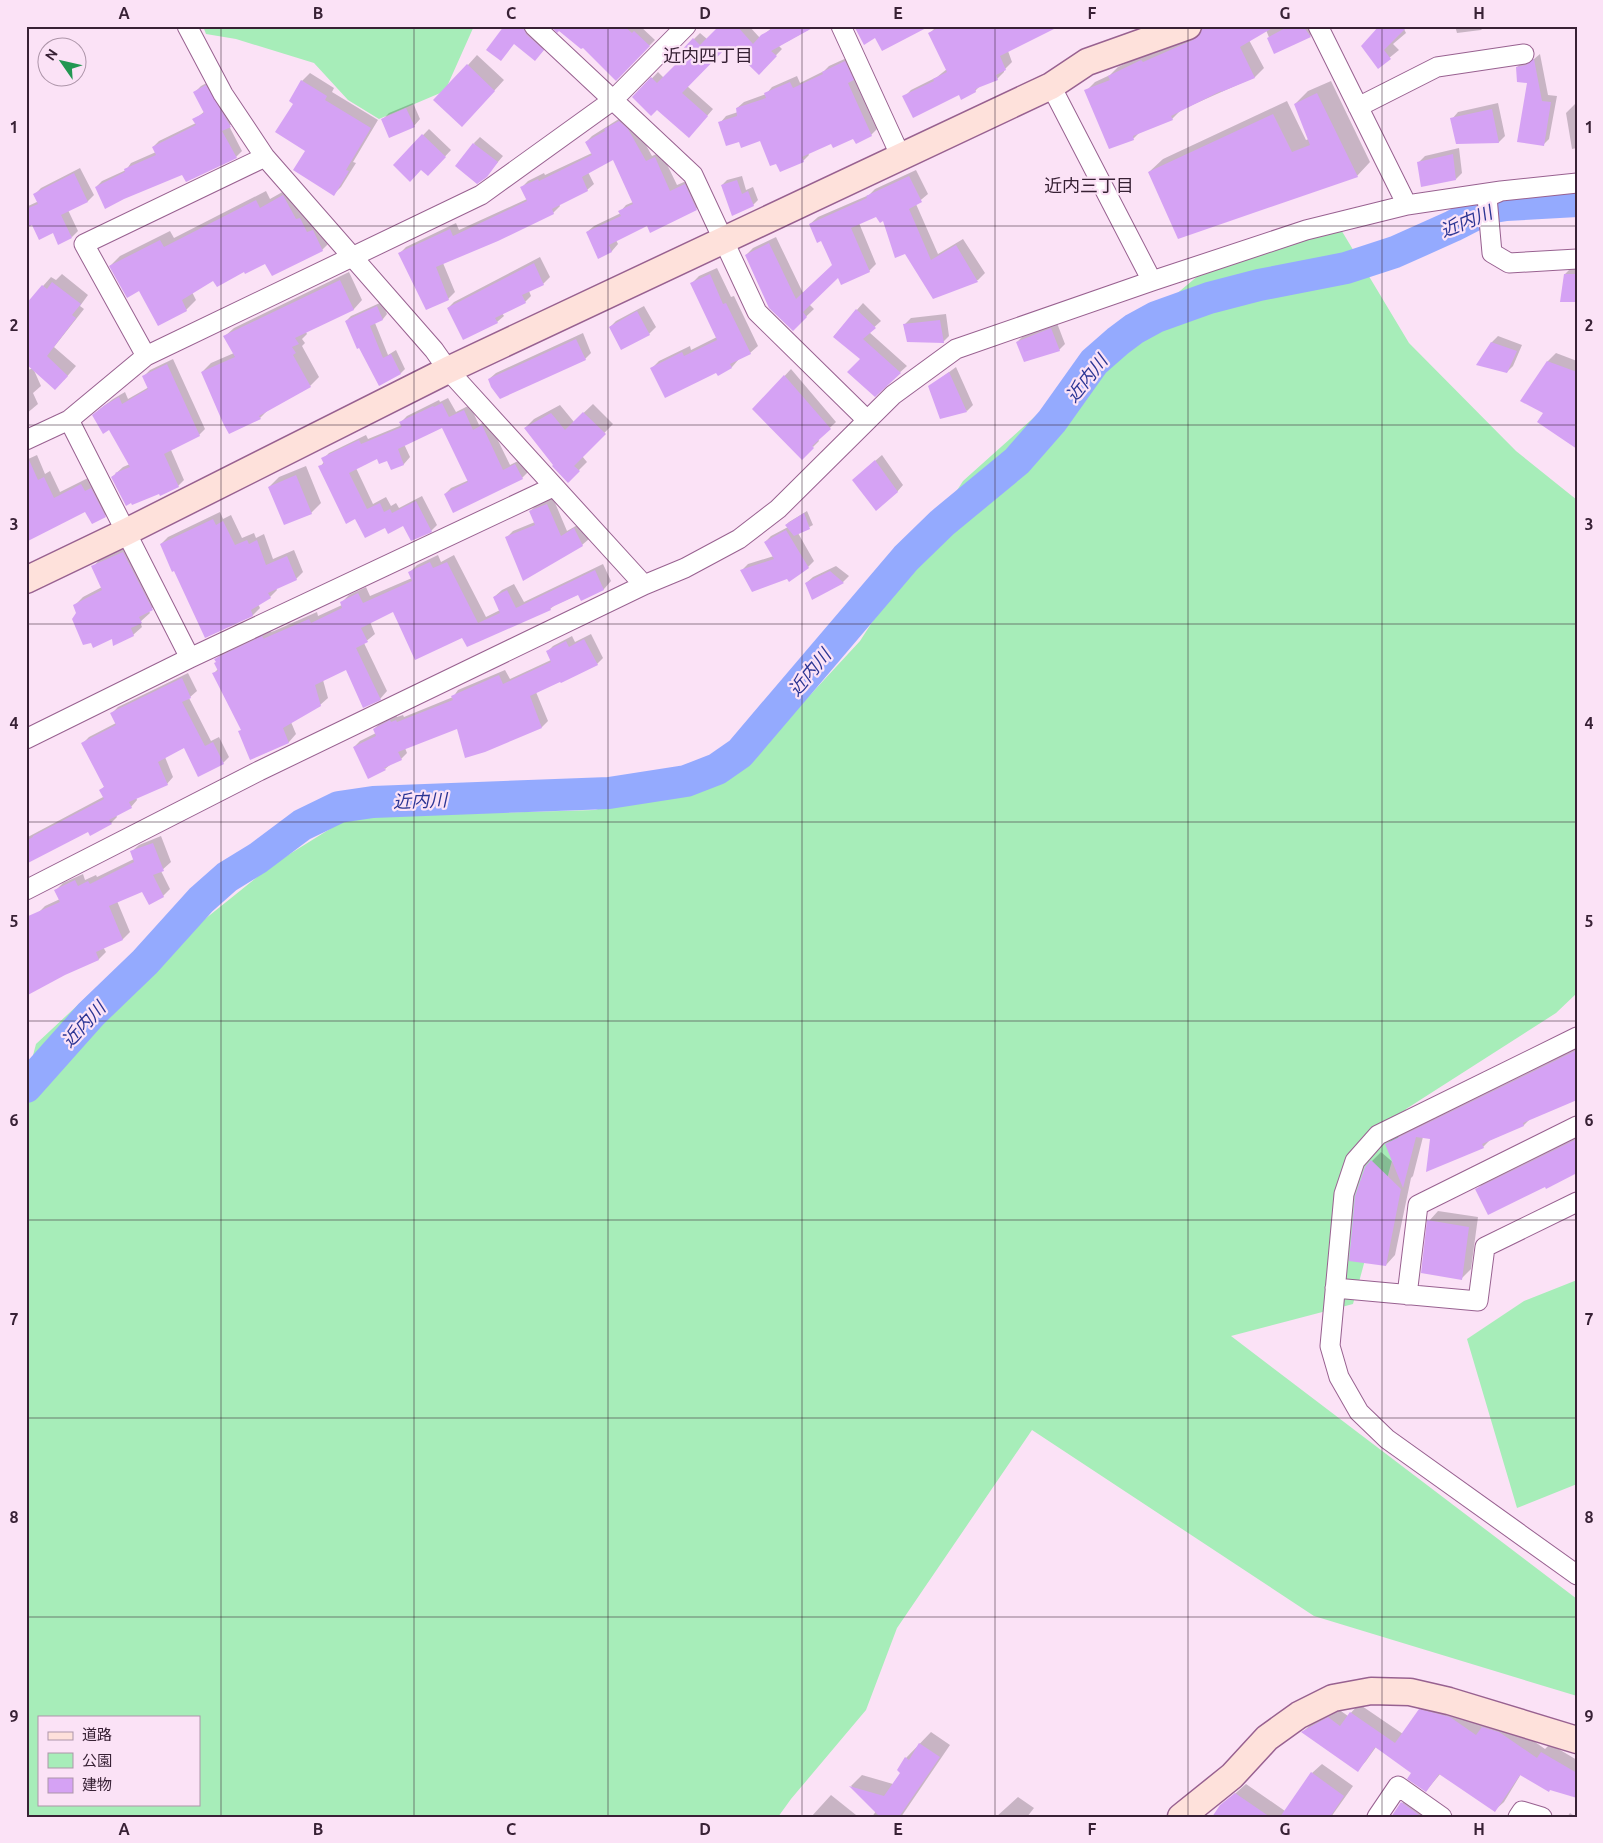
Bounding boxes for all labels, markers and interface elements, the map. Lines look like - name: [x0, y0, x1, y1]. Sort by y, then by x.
- text: A: [118, 4, 130, 22]
- text: B: [313, 4, 323, 22]
- text: C: [506, 4, 516, 22]
- text: D: [699, 4, 711, 22]
- text: E: [893, 4, 903, 22]
- text: F: [1088, 4, 1097, 22]
- text: G: [1279, 4, 1291, 22]
- text: H: [1473, 4, 1485, 22]
- north arrow: [38, 38, 88, 88]
- district label: 近内四丁目: [663, 45, 753, 65]
- text: N: [42, 46, 61, 64]
- text: 1: [9, 118, 19, 136]
- text: 1: [1584, 118, 1594, 136]
- district label: 近内三丁目: [1044, 175, 1134, 195]
- water label: 近内川: [1437, 201, 1497, 240]
- text: 2: [9, 316, 19, 334]
- text: 2: [1584, 316, 1594, 334]
- water label: 近内川: [1061, 349, 1112, 405]
- text: 3: [9, 515, 19, 533]
- text: 3: [1584, 515, 1594, 533]
- water label: 近内川: [784, 643, 835, 699]
- text: 4: [9, 714, 19, 732]
- text: 4: [1584, 714, 1594, 732]
- water label: 近内川: [393, 789, 449, 811]
- text: 5: [9, 912, 19, 930]
- text: 5: [1584, 912, 1594, 930]
- water label: 近内川: [57, 996, 110, 1051]
- text: 6: [9, 1111, 19, 1129]
- text: 6: [1584, 1111, 1594, 1129]
- text: 7: [9, 1310, 19, 1328]
- text: 7: [1584, 1310, 1594, 1328]
- text: 8: [9, 1508, 19, 1526]
- text: 8: [1584, 1508, 1594, 1526]
- text: 9: [9, 1707, 19, 1725]
- text: 9: [1584, 1707, 1594, 1725]
- legend: [38, 1716, 200, 1806]
- text: 道路: [82, 1726, 112, 1743]
- text: 公園: [82, 1752, 112, 1769]
- text: 建物: [82, 1776, 112, 1793]
- text: A: [118, 1820, 130, 1838]
- text: B: [313, 1820, 323, 1838]
- text: C: [506, 1820, 516, 1838]
- text: D: [699, 1820, 711, 1838]
- text: E: [893, 1820, 903, 1838]
- text: F: [1088, 1820, 1097, 1838]
- text: G: [1279, 1820, 1291, 1838]
- text: H: [1473, 1820, 1485, 1838]

